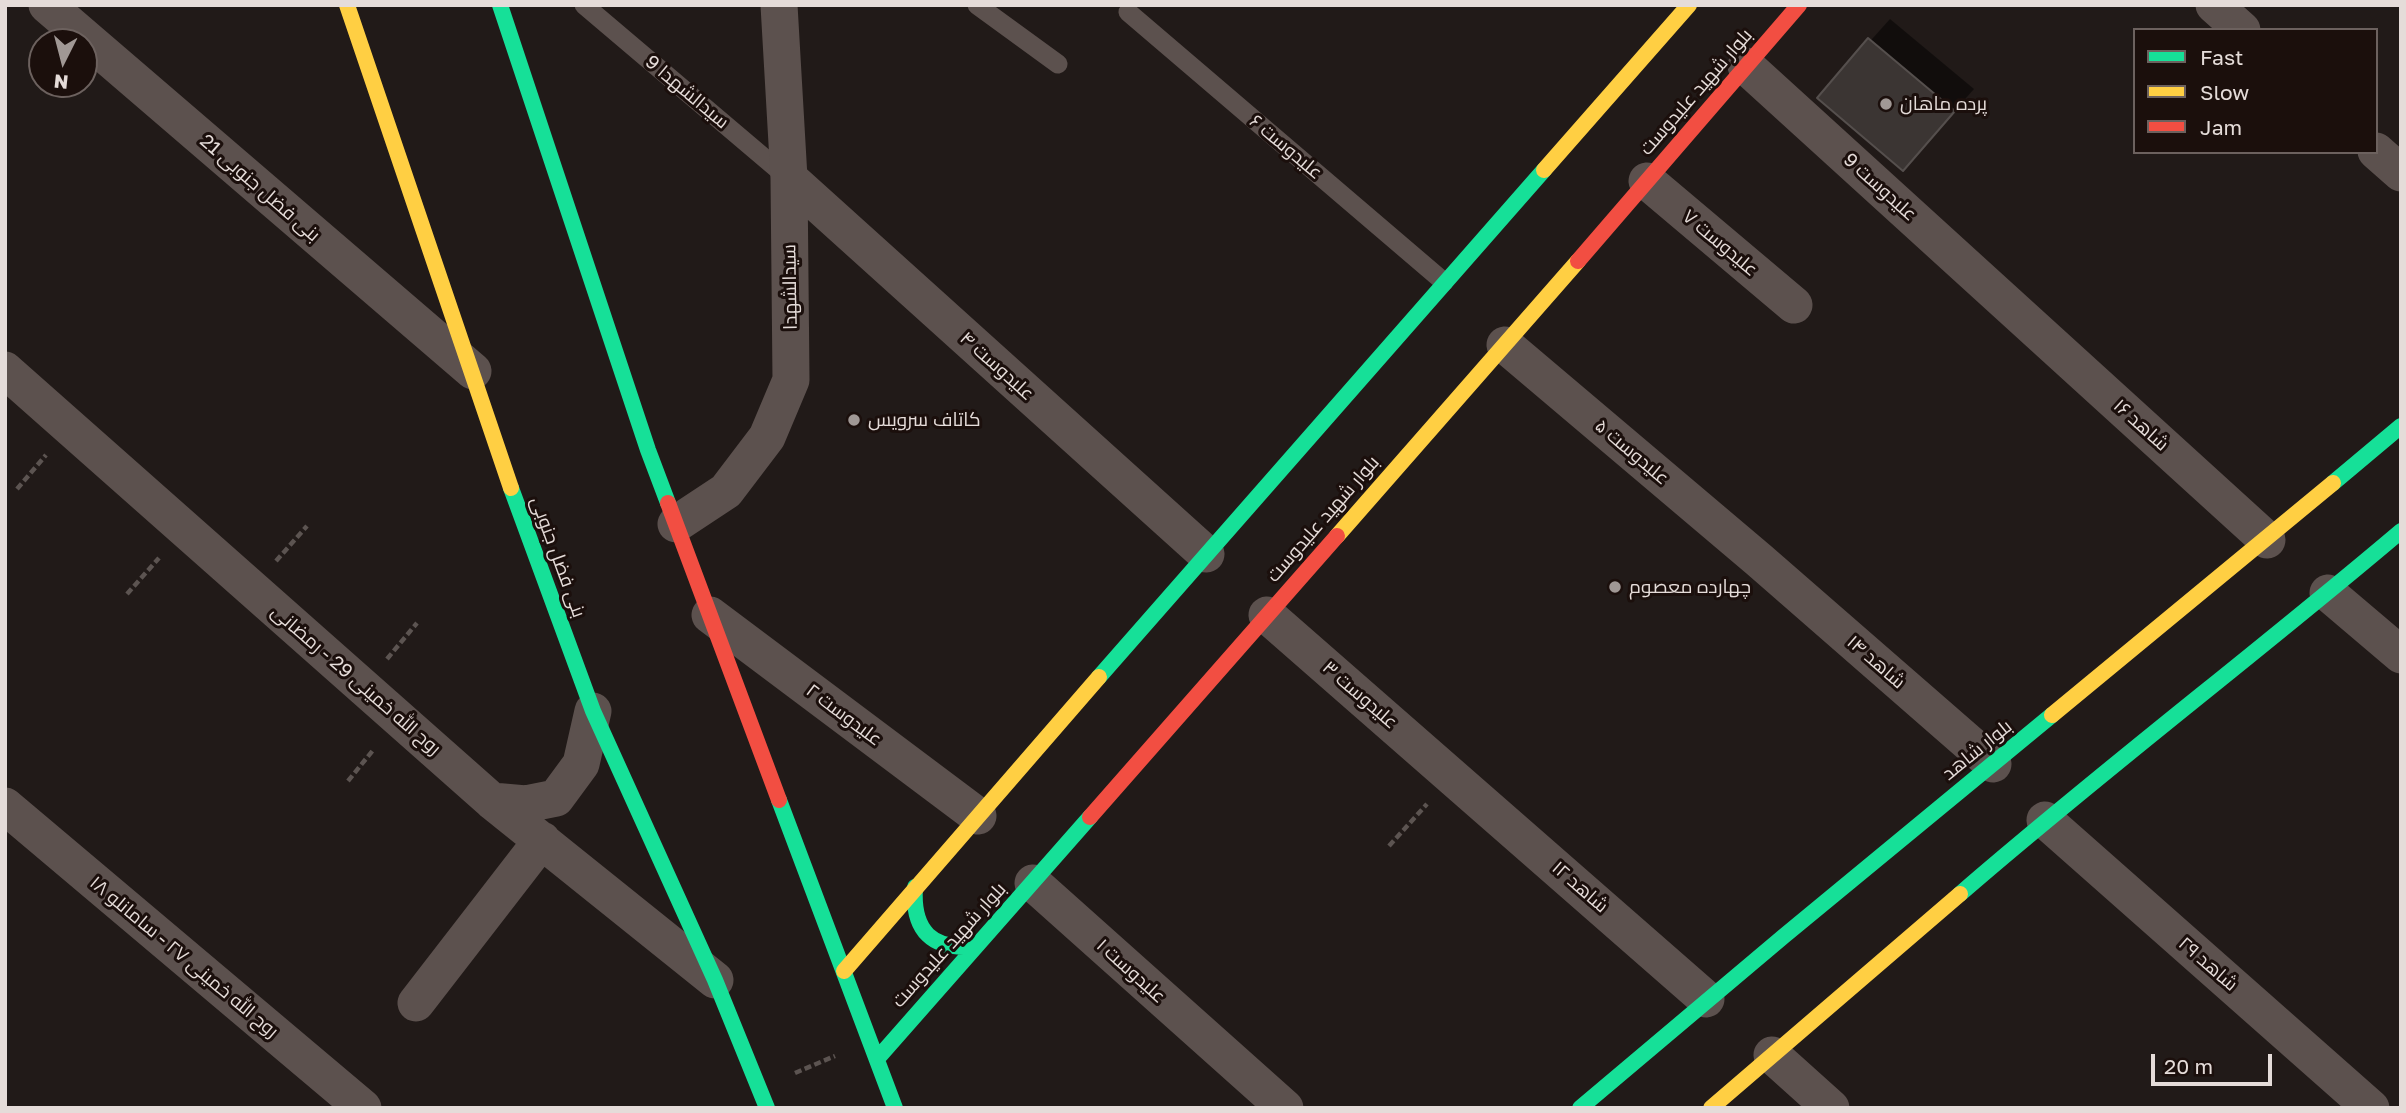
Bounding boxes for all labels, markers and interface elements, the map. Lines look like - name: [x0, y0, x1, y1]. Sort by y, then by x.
- street label: بلوار شهید علیدوست: [1635, 24, 1757, 160]
- north arrow: [28, 28, 98, 98]
- legend: [2133, 28, 2378, 154]
- text: Fast: [2200, 44, 2243, 70]
- street label: سیدالشهدا 9: [641, 50, 733, 134]
- text: N: [53, 70, 69, 95]
- text: Slow: [2200, 79, 2249, 105]
- place label: پرده ماهان: [1900, 93, 1987, 115]
- marker: پرده ماهان: [1878, 96, 1894, 112]
- street label: علیدوست ۶: [1245, 110, 1327, 184]
- text: Jam: [2200, 114, 2242, 140]
- street label: بنی فضل جنوبی 21: [195, 130, 325, 246]
- street label: علیدوست 9: [1839, 148, 1921, 226]
- street label: علیدوست ۷: [1678, 205, 1762, 281]
- street label: سیدالشهدا: [778, 244, 802, 330]
- street label: علیدوست ۴: [955, 327, 1039, 405]
- street label: شاهد ۱۶: [2109, 394, 2173, 456]
- place label: کاتاف سرویس: [868, 409, 981, 431]
- marker: کاتاف سرویس: [846, 412, 862, 428]
- street label: علیدوست ۵: [1590, 414, 1674, 490]
- street label: بلوار شهید علیدوست: [1262, 451, 1384, 587]
- street label: بنی فضل جنوبی: [526, 493, 590, 621]
- place label: چهارده معصوم: [1629, 576, 1751, 598]
- marker: چهارده معصوم: [1607, 579, 1623, 595]
- street label: روح الله خمینی 29 - رمضانی: [267, 600, 445, 760]
- street label: شاهد ۱۴: [1842, 630, 1910, 694]
- street label: علیدوست ۳: [1318, 656, 1402, 734]
- street label: علیدوست ۲: [802, 679, 886, 751]
- street label: بلوار شاهد: [1937, 715, 2017, 785]
- street label: شاهد ۱۲: [1547, 856, 1613, 918]
- street label: روح الله خمینی ۲۷ - سامانلو ۱۸: [85, 871, 283, 1043]
- street label: بلوار شهید علیدوست: [887, 878, 1011, 1012]
- street label: شاهد ۲۹: [2174, 932, 2242, 996]
- street label: علیدوست ۱: [1092, 934, 1170, 1008]
- scale bar: [2154, 1040, 2275, 1084]
- text: 20 m: [2164, 1053, 2213, 1079]

